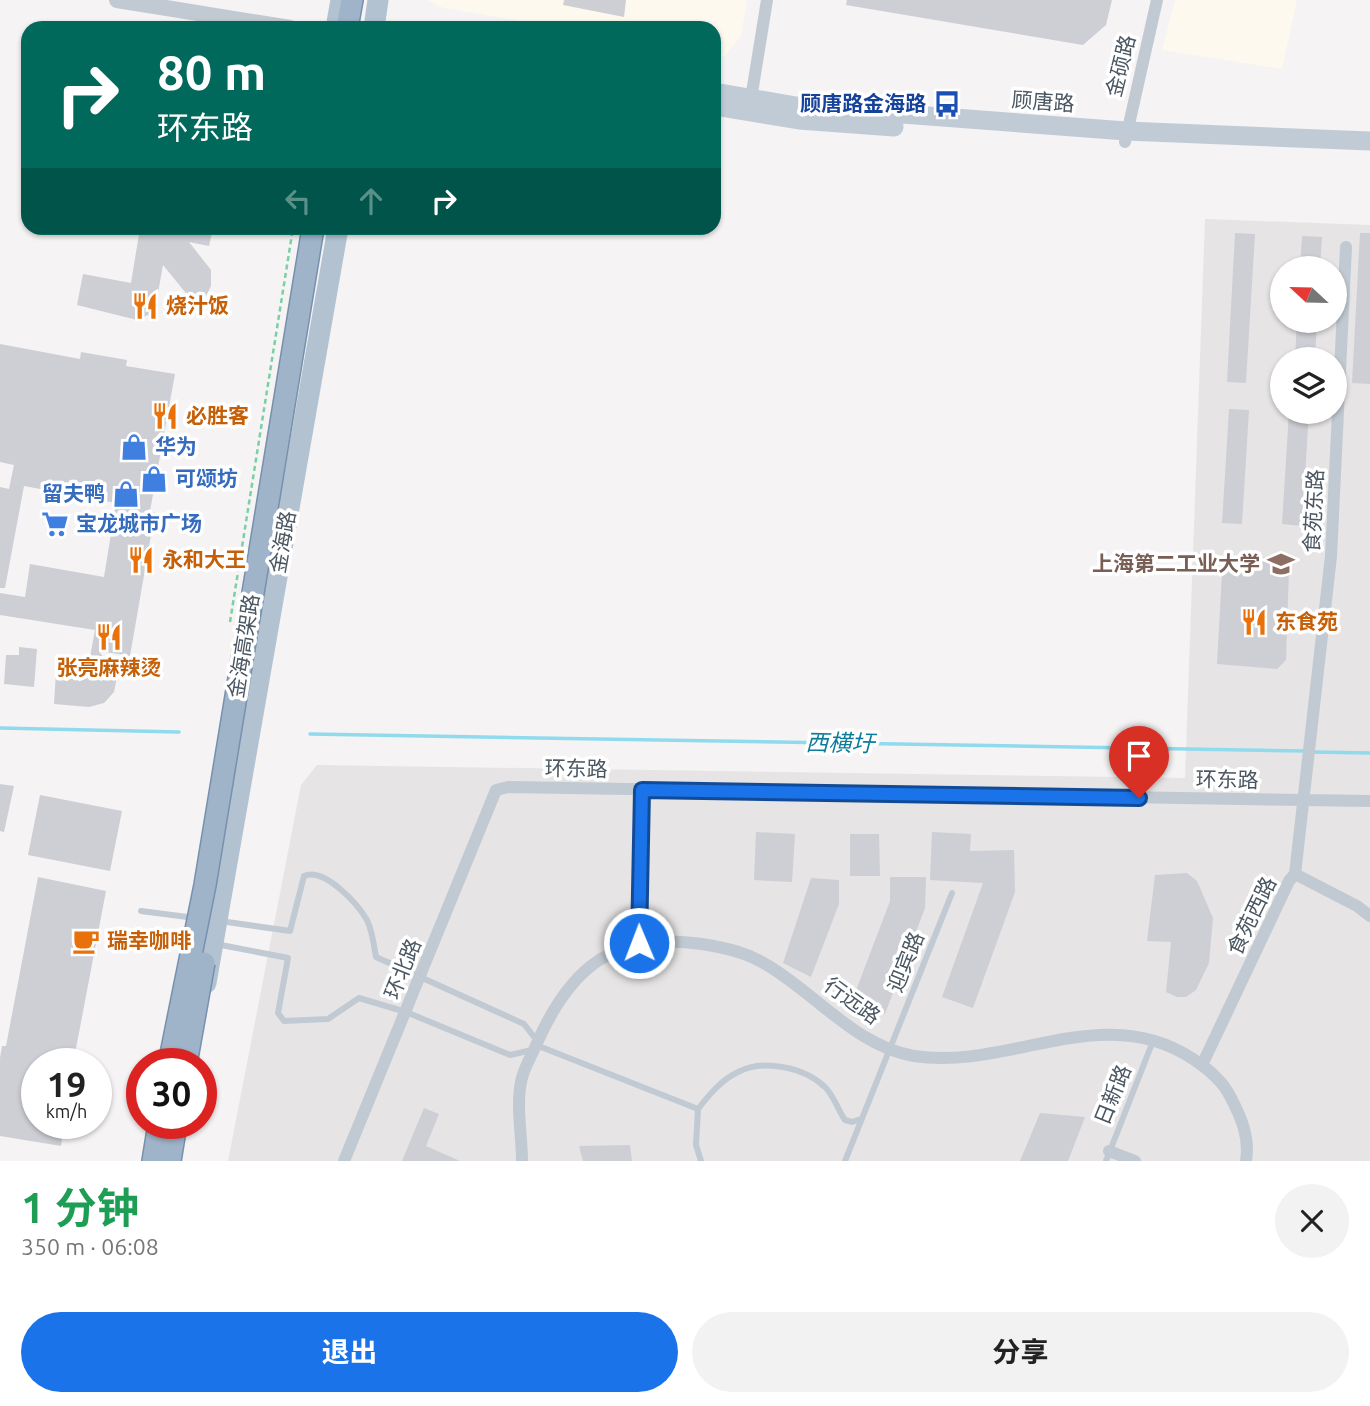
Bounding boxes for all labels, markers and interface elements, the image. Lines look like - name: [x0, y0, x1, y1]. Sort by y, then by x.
- street label: 金硕路: [1101, 32, 1139, 99]
- text: 80 m: [157, 44, 266, 99]
- icon: right: [42, 49, 133, 140]
- street label: 顾唐路: [1011, 87, 1075, 115]
- bus stop icon: 顾唐路金海路: [932, 89, 962, 119]
- place label: 顾唐路金海路: [800, 91, 926, 115]
- text: 环东路: [157, 109, 253, 145]
- icon: left: [279, 182, 317, 220]
- icon: ahead: [352, 182, 390, 220]
- icon: right: [425, 182, 463, 220]
- north arrow: [1270, 256, 1348, 332]
- map controls: [1270, 256, 1347, 424]
- restaurant icon: 烧汁饭: [130, 291, 160, 321]
- place label: 烧汁饭: [166, 293, 229, 317]
- button: layers: [1270, 347, 1347, 424]
- restaurant icon: 必胜客: [150, 401, 180, 431]
- place label: 必胜客: [186, 403, 249, 427]
- shop icon: 华为: [119, 432, 149, 462]
- place label: 华为: [155, 434, 197, 458]
- shop icon: 可颂坊: [139, 464, 169, 494]
- place label: 可颂坊: [175, 466, 238, 490]
- street label: 食苑东路: [1299, 468, 1327, 554]
- shop icon: 留夫鸭: [111, 479, 141, 509]
- place label: 留夫鸭: [42, 481, 105, 505]
- supermarket icon: 宝龙城市广场: [40, 509, 70, 539]
- street label: 金海路: [265, 509, 299, 575]
- place label: 宝龙城市广场: [76, 511, 202, 535]
- restaurant icon: 永和大王: [126, 545, 156, 575]
- place label: 永和大王: [162, 547, 246, 571]
- school or university icon: 上海第二工业大学: [1266, 549, 1296, 579]
- place label: 上海第二工业大学: [1092, 551, 1260, 575]
- street label: 金海高架路: [223, 592, 263, 700]
- restaurant icon: 东食苑: [1239, 607, 1269, 637]
- place label: 东食苑: [1275, 609, 1338, 633]
- restaurant icon: 张亮麻辣烫: [94, 622, 124, 652]
- place label: 张亮麻辣烫: [57, 655, 162, 679]
- pin: [1109, 726, 1169, 798]
- water label: 西横圩: [805, 729, 878, 756]
- icon: arrive: [1120, 737, 1158, 775]
- street label: 环东路: [544, 755, 608, 781]
- street label: 环东路: [1195, 766, 1259, 792]
- street label: 食苑西路: [1222, 873, 1280, 959]
- position arrow: [602, 906, 676, 980]
- cafe icon: 瑞幸咖啡: [71, 926, 101, 956]
- place label: 瑞幸咖啡: [107, 928, 191, 952]
- street label: 迎宾路: [882, 928, 928, 995]
- street label: 环北路: [379, 935, 425, 1002]
- street label: 行远路: [820, 972, 885, 1028]
- speed limit sign: 30: [126, 1048, 217, 1139]
- street label: 日新路: [1089, 1061, 1135, 1128]
- text: 19: [47, 1064, 86, 1104]
- text: km/h: [46, 1101, 87, 1121]
- text: 1 分钟: [21, 1184, 139, 1231]
- button: close: [1275, 1184, 1349, 1258]
- text: 350 m · 06:08: [21, 1234, 159, 1259]
- button: 退出: [21, 1312, 678, 1392]
- button: 分享: [692, 1312, 1349, 1392]

